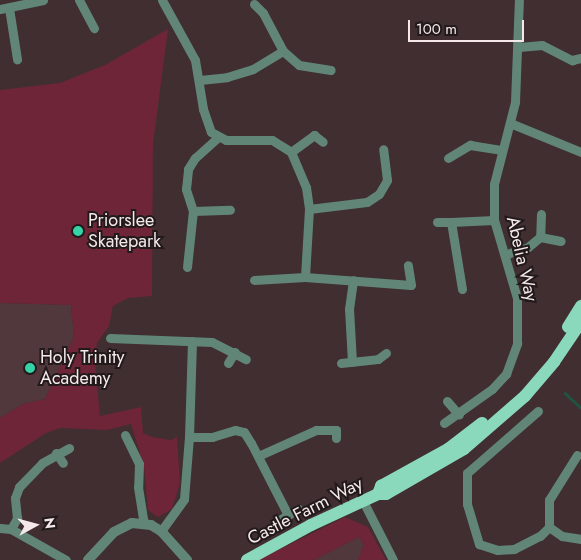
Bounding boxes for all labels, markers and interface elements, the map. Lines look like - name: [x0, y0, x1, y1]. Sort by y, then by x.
- scale bar: [411, 10, 527, 42]
- text: 100 m: [416, 18, 457, 40]
- place label: Priorslee Skatepark: [88, 210, 161, 252]
- street label: Abelia Way: [502, 214, 542, 304]
- marker: Priorslee Skatepark: [72, 225, 84, 237]
- place label: Holy Trinity Academy: [40, 347, 124, 389]
- marker: Holy Trinity Academy: [24, 362, 36, 374]
- street label: Castle Farm Way: [244, 473, 366, 549]
- north arrow: [10, 500, 60, 550]
- text: N: [39, 516, 60, 530]

